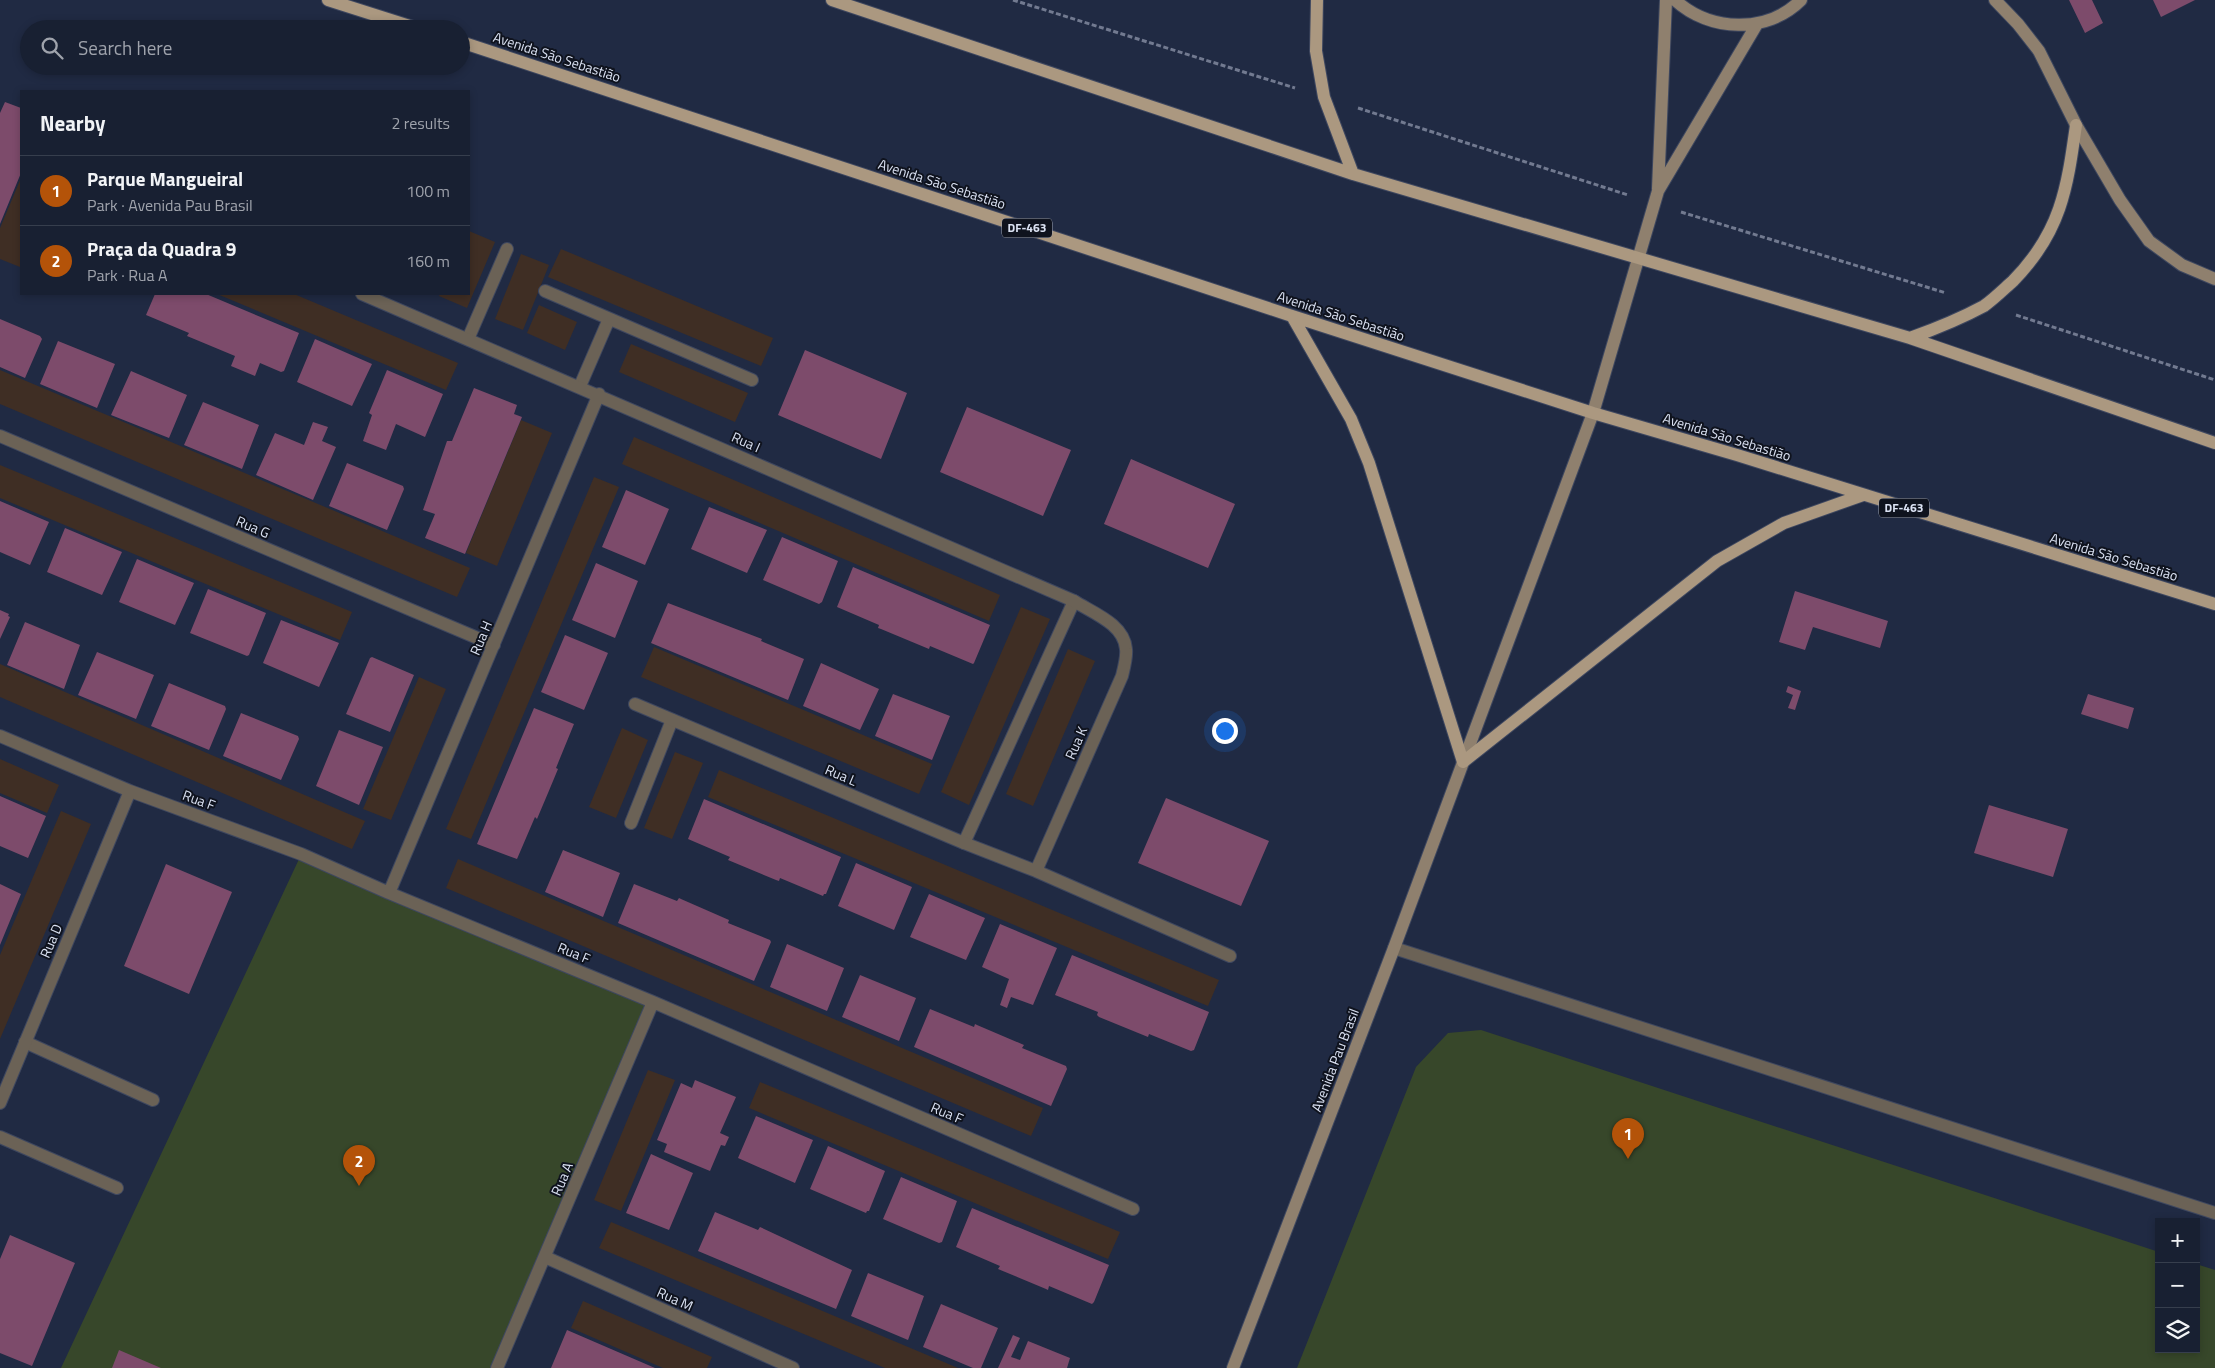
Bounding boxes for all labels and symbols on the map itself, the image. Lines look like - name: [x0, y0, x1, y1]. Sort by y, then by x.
- street label: Avenida São Sebastião: [491, 26, 624, 87]
- street label: Avenida São Sebastião: [876, 153, 1009, 214]
- road number: DF-463: [1002, 218, 1052, 238]
- street label: Avenida São Sebastião: [1275, 285, 1408, 346]
- street label: Avenida São Sebastião: [1661, 407, 1794, 466]
- street label: Rua I: [728, 426, 764, 457]
- road number: DF-463: [1879, 498, 1929, 518]
- street label: Rua G: [233, 510, 273, 543]
- street label: Avenida São Sebastião: [2048, 527, 2181, 586]
- street label: Rua H: [464, 617, 497, 658]
- your location: [1212, 718, 1238, 744]
- street label: Rua K: [1059, 723, 1092, 763]
- street label: Rua L: [822, 758, 861, 791]
- street label: Rua F: [180, 784, 218, 815]
- street label: Rua D: [34, 921, 67, 961]
- street label: Rua F: [555, 937, 594, 969]
- street label: Avenida Pau Brasil: [1305, 1005, 1364, 1114]
- street label: Rua F: [928, 1096, 967, 1129]
- pin: 1: [1612, 1118, 1644, 1159]
- pin: 2: [343, 1145, 375, 1186]
- street label: Rua A: [545, 1158, 578, 1199]
- street label: Rua M: [654, 1281, 697, 1316]

